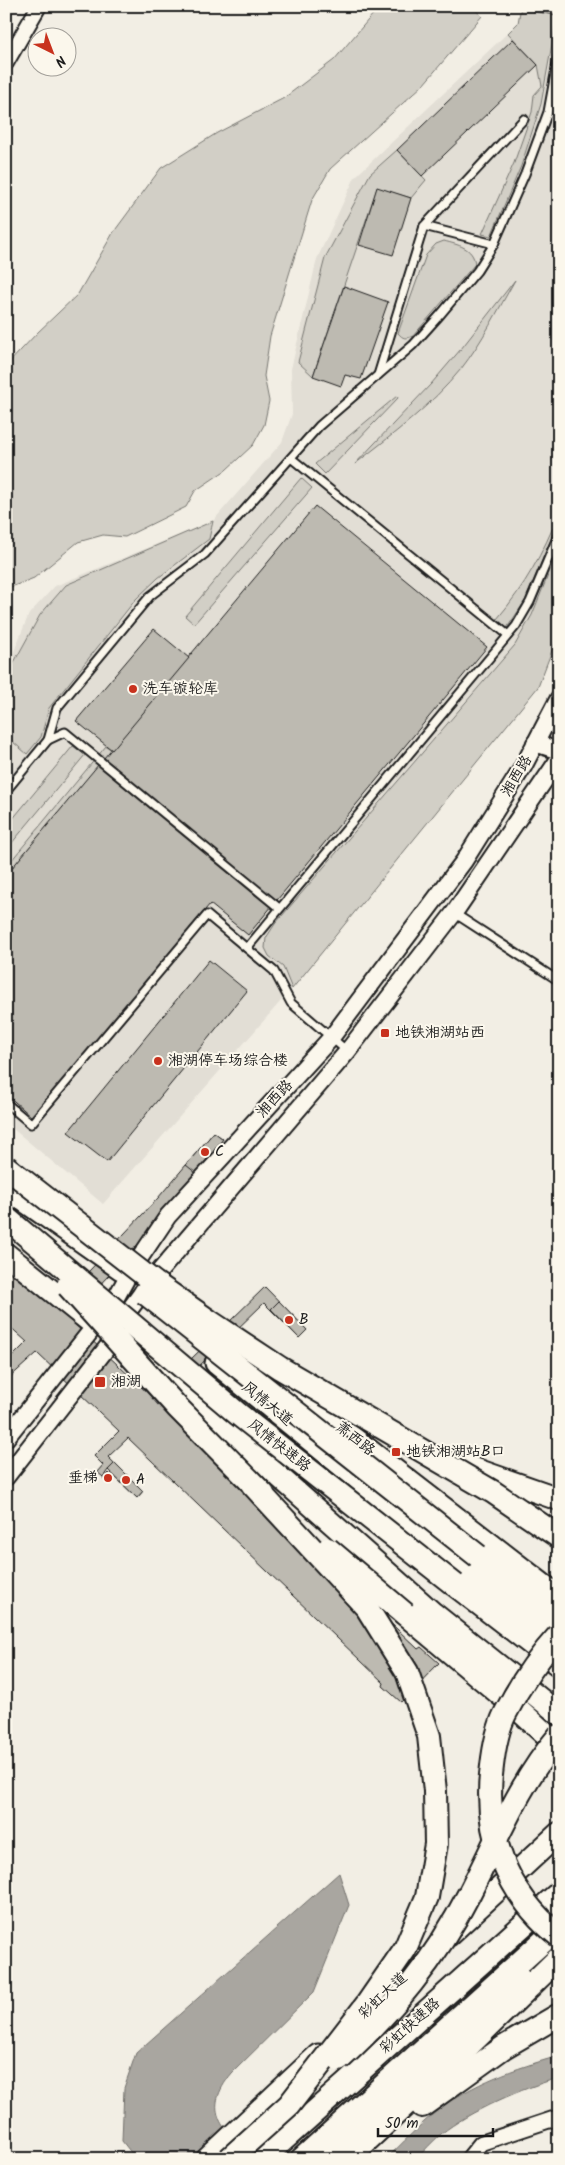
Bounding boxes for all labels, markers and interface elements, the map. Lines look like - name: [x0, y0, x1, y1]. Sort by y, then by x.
- north arrow: [28, 28, 78, 78]
- text: N: [49, 50, 71, 72]
- place label: 洗车镟轮库: [143, 677, 218, 701]
- marker: 洗车镟轮库: [127, 683, 139, 695]
- street label: 湘西路: [495, 751, 539, 801]
- place label: 地铁湘湖站西: [395, 1021, 485, 1045]
- marker: 地铁湘湖站西: [379, 1027, 391, 1039]
- place label: 湘湖停车场综合楼: [168, 1049, 288, 1073]
- marker: 湘湖停车场综合楼: [152, 1055, 164, 1067]
- street label: 湘西路: [251, 1074, 299, 1124]
- place label: C: [215, 1140, 224, 1164]
- marker: C: [199, 1146, 211, 1158]
- place label: B: [299, 1308, 309, 1332]
- marker: B: [283, 1314, 295, 1326]
- place label: 湘湖: [111, 1370, 141, 1394]
- marker: 湘湖: [93, 1375, 107, 1389]
- street label: 风情大道: [236, 1376, 298, 1432]
- street label: 风情快速路: [242, 1413, 316, 1479]
- street label: 萧西路: [330, 1416, 380, 1462]
- place label: 地铁湘湖站B口: [406, 1440, 506, 1464]
- marker: 地铁湘湖站B口: [390, 1446, 402, 1458]
- place label: 垂梯: [68, 1466, 98, 1490]
- place label: A: [136, 1468, 145, 1492]
- marker: 垂梯: [102, 1472, 114, 1484]
- marker: A: [120, 1474, 132, 1486]
- street label: 彩虹大道: [353, 1967, 413, 2025]
- street label: 彩虹快速路: [374, 1992, 446, 2060]
- scale bar: [378, 2105, 492, 2137]
- text: 50 m: [385, 2112, 419, 2136]

